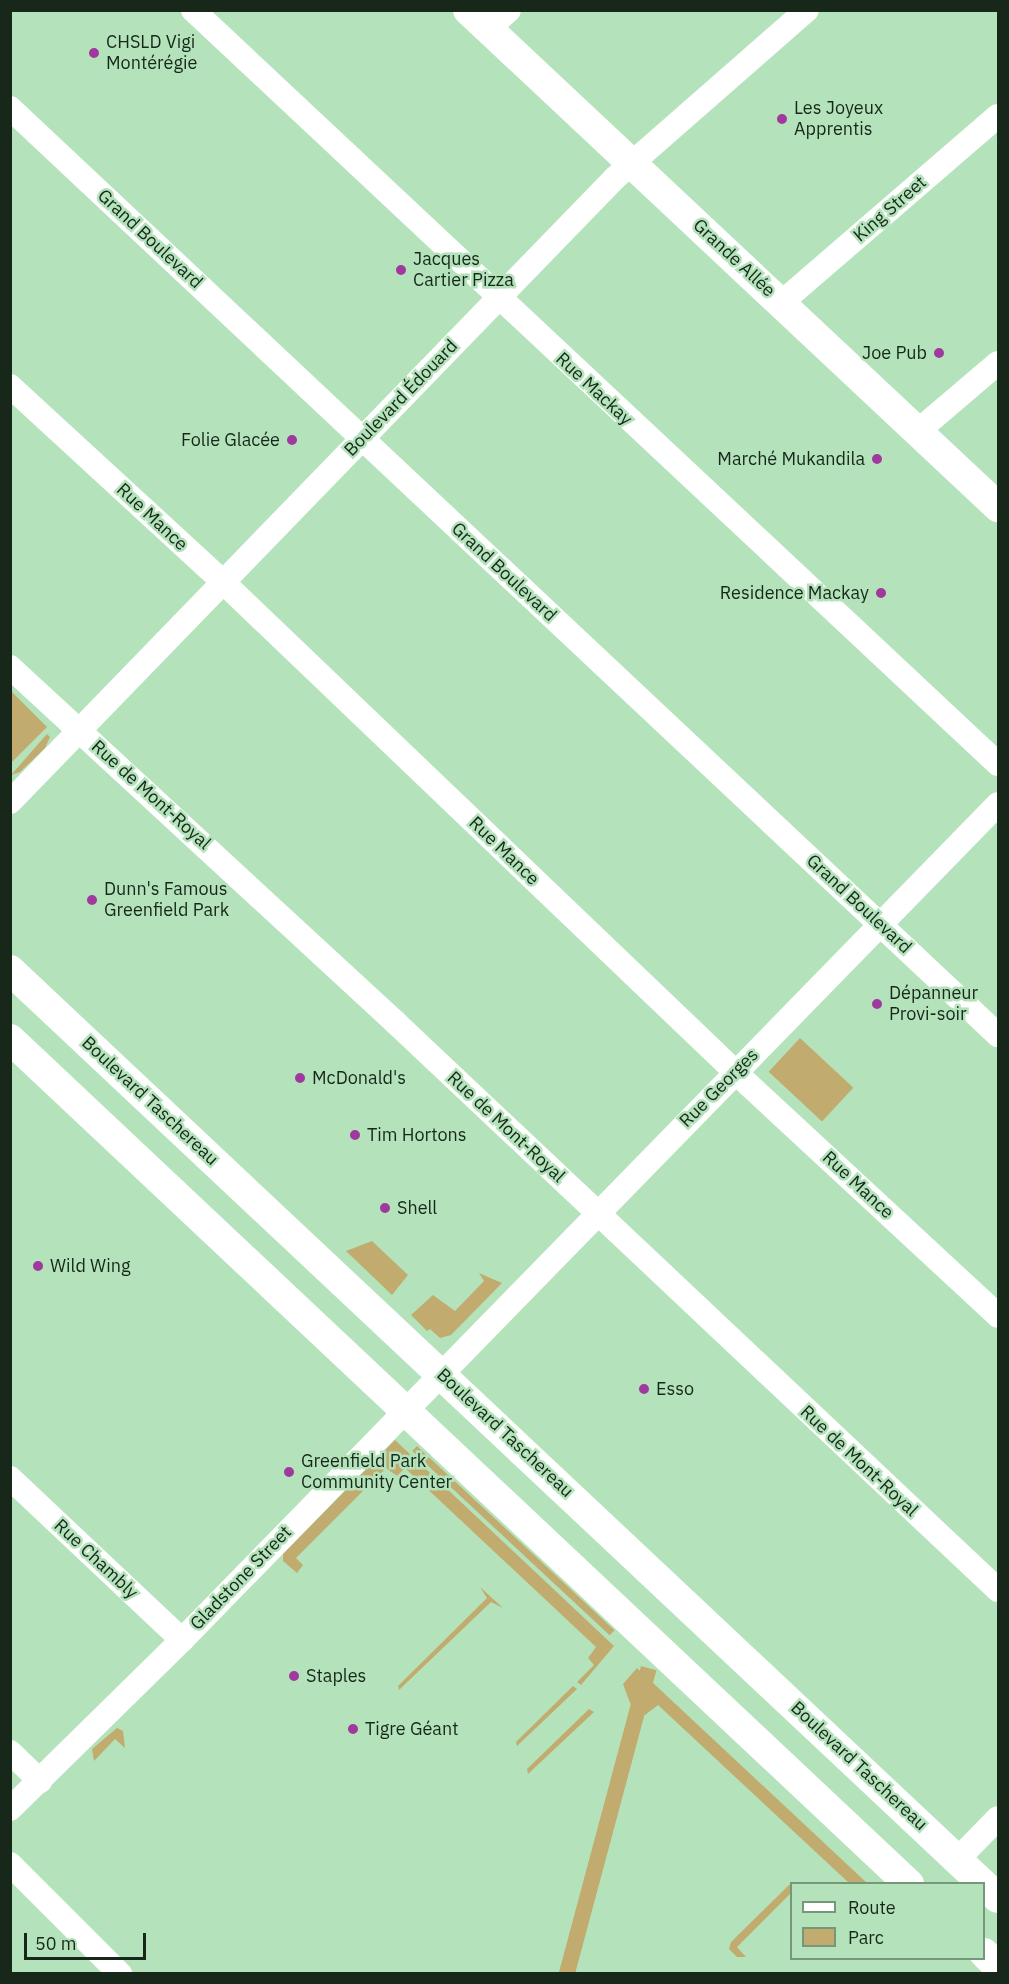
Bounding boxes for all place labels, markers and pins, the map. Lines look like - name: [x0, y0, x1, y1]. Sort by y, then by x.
- place label: CHSLD Vigi Montérégie: [106, 32, 197, 74]
- marker: CHSLD Vigi Montérégie: [87, 46, 101, 60]
- place label: Les Joyeux Apprentis: [794, 98, 883, 140]
- marker: Les Joyeux Apprentis: [775, 112, 789, 126]
- place label: Jacques Cartier Pizza: [413, 249, 514, 292]
- marker: Jacques Cartier Pizza: [394, 263, 408, 277]
- place label: Joe Pub: [862, 342, 927, 364]
- marker: Joe Pub: [932, 346, 946, 360]
- place label: Folie Glacée: [181, 429, 280, 451]
- marker: Folie Glacée: [285, 433, 299, 447]
- place label: Marché Mukandila: [717, 448, 865, 470]
- marker: Marché Mukandila: [870, 452, 884, 466]
- place label: Residence Mackay: [720, 582, 869, 604]
- marker: Residence Mackay: [874, 586, 888, 600]
- place label: Dunn's Famous Greenfield Park: [104, 879, 229, 922]
- marker: Dunn's Famous Greenfield Park: [85, 893, 99, 907]
- place label: Dépanneur Provi-soir: [889, 983, 978, 1026]
- marker: Dépanneur Provi-soir: [870, 997, 884, 1011]
- place label: McDonald's: [312, 1067, 406, 1089]
- marker: McDonald's: [293, 1071, 307, 1085]
- place label: Tim Hortons: [367, 1124, 467, 1146]
- marker: Tim Hortons: [348, 1128, 362, 1142]
- place label: Shell: [397, 1197, 437, 1219]
- marker: Shell: [378, 1201, 392, 1215]
- place label: Wild Wing: [50, 1255, 130, 1277]
- marker: Wild Wing: [31, 1259, 45, 1273]
- place label: Esso: [656, 1378, 694, 1400]
- marker: Esso: [637, 1382, 651, 1396]
- place label: Greenfield Park Community Center: [301, 1451, 452, 1494]
- marker: Greenfield Park Community Center: [282, 1465, 296, 1479]
- place label: Staples: [306, 1665, 366, 1687]
- marker: Staples: [287, 1669, 301, 1683]
- place label: Tigre Géant: [365, 1718, 458, 1740]
- marker: Tigre Géant: [346, 1722, 360, 1736]

